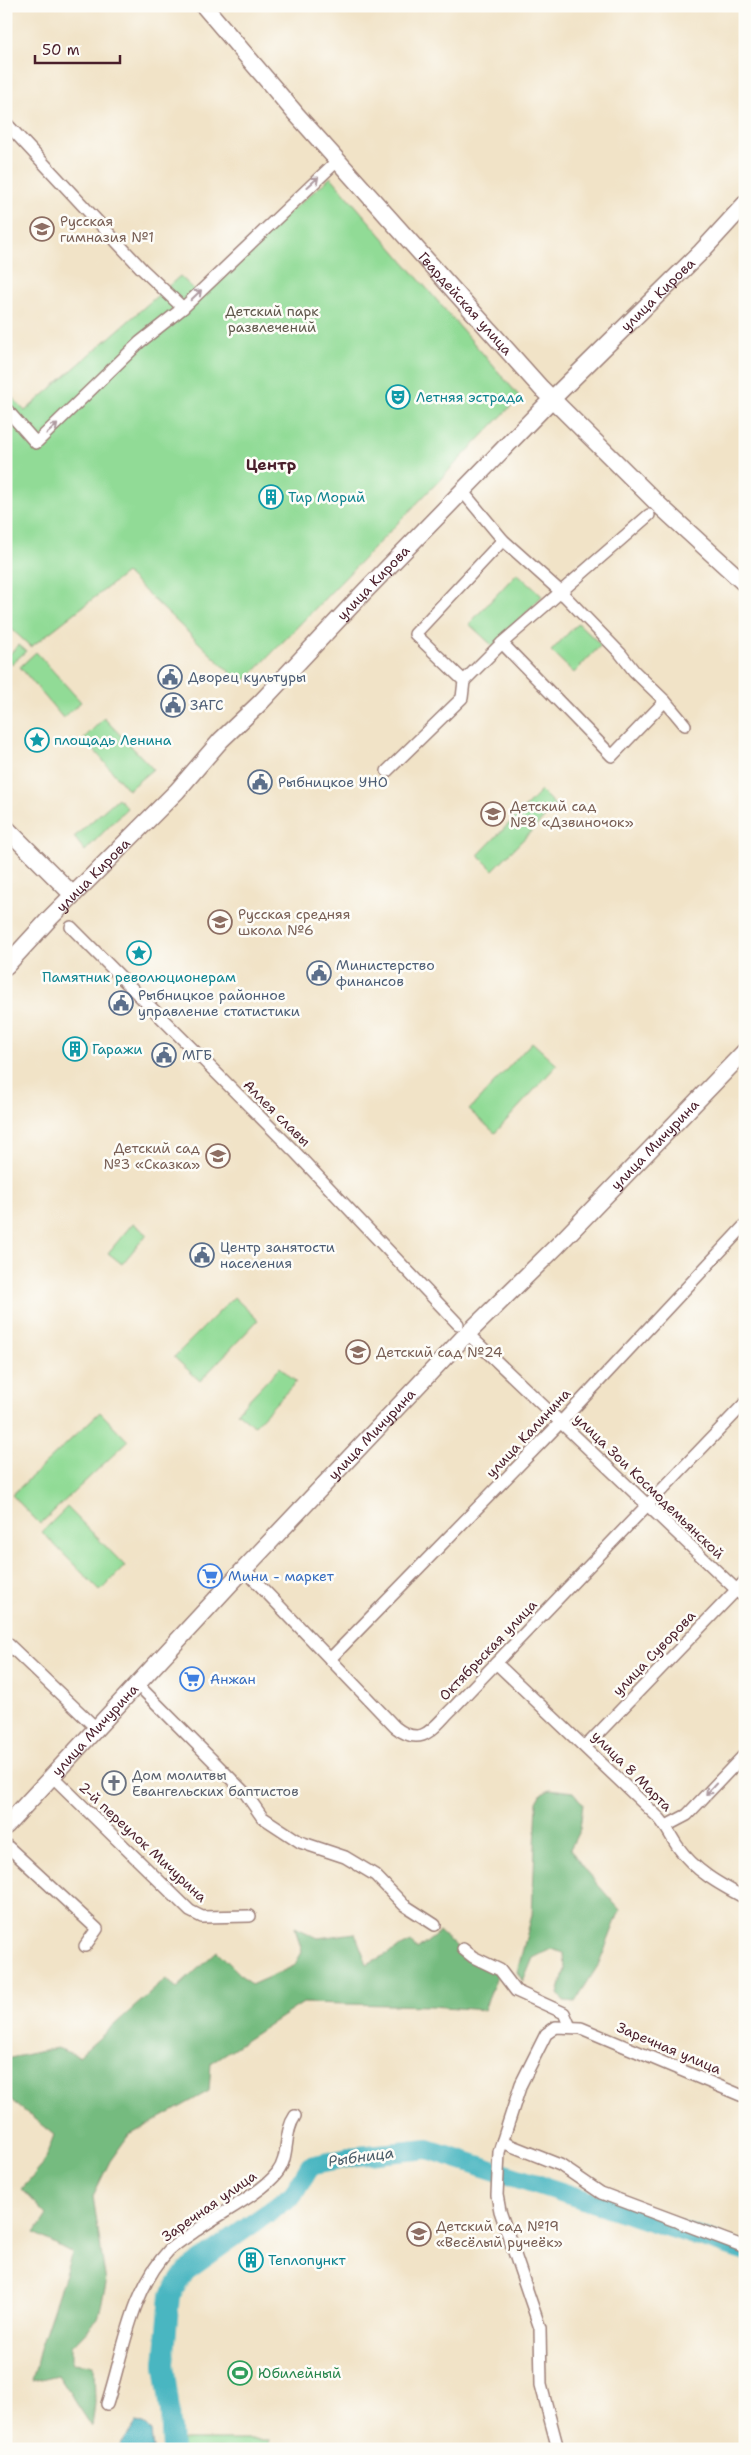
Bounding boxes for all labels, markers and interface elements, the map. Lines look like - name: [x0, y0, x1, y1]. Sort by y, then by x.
- scale bar: [35, 32, 120, 64]
- text: 50 m: [42, 40, 80, 60]
- one-way arrow: [307, 176, 320, 188]
- place label: Русская гимназия №1: [60, 212, 154, 246]
- school or university icon: Русская гимназия №1: [29, 216, 55, 242]
- street label: Гвардейская улица: [415, 248, 516, 359]
- street label: улица Кирова: [617, 254, 699, 335]
- one-way arrow: [190, 289, 203, 301]
- park label: Детский парк развлечений: [225, 302, 319, 336]
- theatre icon: Летняя эстрада: [385, 384, 411, 410]
- place label: Летняя эстрада: [416, 388, 524, 406]
- one-way arrow: [46, 423, 59, 435]
- district label: Центр: [246, 454, 297, 475]
- building icon: Тир Морий: [258, 484, 284, 510]
- place label: Тир Морий: [288, 488, 365, 506]
- street label: улица Кирова: [333, 541, 414, 624]
- public building icon: Дворец культуры: [157, 664, 183, 690]
- place label: Дворец культуры: [188, 668, 306, 686]
- public building icon: ЗАГС: [160, 692, 186, 718]
- place label: ЗАГС: [190, 696, 223, 714]
- place icon: площадь Ленина: [24, 727, 50, 753]
- place label: площадь Ленина: [54, 731, 172, 749]
- public building icon: Рыбницкое УНО: [247, 769, 273, 795]
- place label: Рыбницкое УНО: [278, 773, 388, 791]
- place label: Детский сад №8 «Дзвиночок»: [510, 797, 634, 831]
- school or university icon: Детский сад №8 «Дзвиночок»: [480, 801, 506, 827]
- street label: улица Кирова: [52, 834, 134, 916]
- place label: Русская средняя школа №6: [238, 905, 350, 939]
- school or university icon: Русская средняя школа №6: [207, 909, 233, 935]
- place icon: Памятник революционерам: [126, 940, 152, 966]
- place label: Министерство финансов: [336, 956, 435, 990]
- public building icon: Министерство финансов: [306, 960, 332, 986]
- place label: Памятник революционерам: [42, 968, 236, 986]
- place label: Рыбницкое районное управление статистики: [138, 986, 300, 1020]
- public building icon: Рыбницкое районное управление статистики: [108, 990, 134, 1016]
- building icon: Гаражи: [62, 1036, 88, 1062]
- place label: Гаражи: [92, 1040, 142, 1058]
- public building icon: МГБ: [151, 1042, 177, 1068]
- place label: МГБ: [182, 1046, 212, 1064]
- street label: Аллея славы: [240, 1076, 314, 1150]
- street label: улица Мичурина: [607, 1095, 703, 1194]
- place label: Детский сад №3 «Сказка»: [104, 1139, 200, 1173]
- school or university icon: Детский сад №3 «Сказка»: [205, 1143, 231, 1169]
- place label: Центр занятости населения: [220, 1238, 335, 1272]
- public building icon: Центр занятости населения: [189, 1242, 215, 1268]
- school or university icon: Детский сад №24: [345, 1339, 371, 1365]
- place label: Детский сад №24: [376, 1343, 503, 1361]
- street label: улица Калинина: [482, 1384, 574, 1481]
- street label: улица Мичурина: [324, 1385, 419, 1484]
- street label: улица Зои Космодемьянской: [570, 1409, 728, 1563]
- supermarket icon: Мини - маркет: [197, 1563, 223, 1589]
- place label: Мини - маркет: [228, 1567, 335, 1585]
- street label: Октябрьская улица: [435, 1596, 541, 1704]
- street label: улица Суворова: [609, 1606, 699, 1699]
- supermarket icon: Анжан: [179, 1666, 205, 1692]
- place label: Анжан: [210, 1670, 256, 1688]
- street label: улица Мичурина: [48, 1680, 142, 1780]
- street label: улица 8 Марта: [588, 1727, 676, 1815]
- place label: Дом молитвы Евангельских баптистов: [132, 1766, 299, 1800]
- church icon: Дом молитвы Евангельских баптистов: [101, 1770, 127, 1796]
- street label: 2-й переулок Мичурина: [75, 1778, 211, 1906]
- one-way arrow: [705, 1783, 717, 1796]
- street label: Заречная улица: [614, 2018, 724, 2078]
- water label: Рыбница: [327, 2143, 395, 2171]
- street label: Заречная улица: [158, 2166, 260, 2245]
- place label: Детский сад №19 «Весёлый ручеёк»: [436, 2217, 563, 2251]
- school or university icon: Детский сад №19 «Весёлый ручеёк»: [406, 2221, 432, 2247]
- building icon: Теплопункт: [238, 2247, 264, 2273]
- place label: Теплопункт: [268, 2251, 346, 2269]
- sports icon: Юбилейный: [227, 2360, 253, 2386]
- place label: Юбилейный: [258, 2364, 341, 2382]

